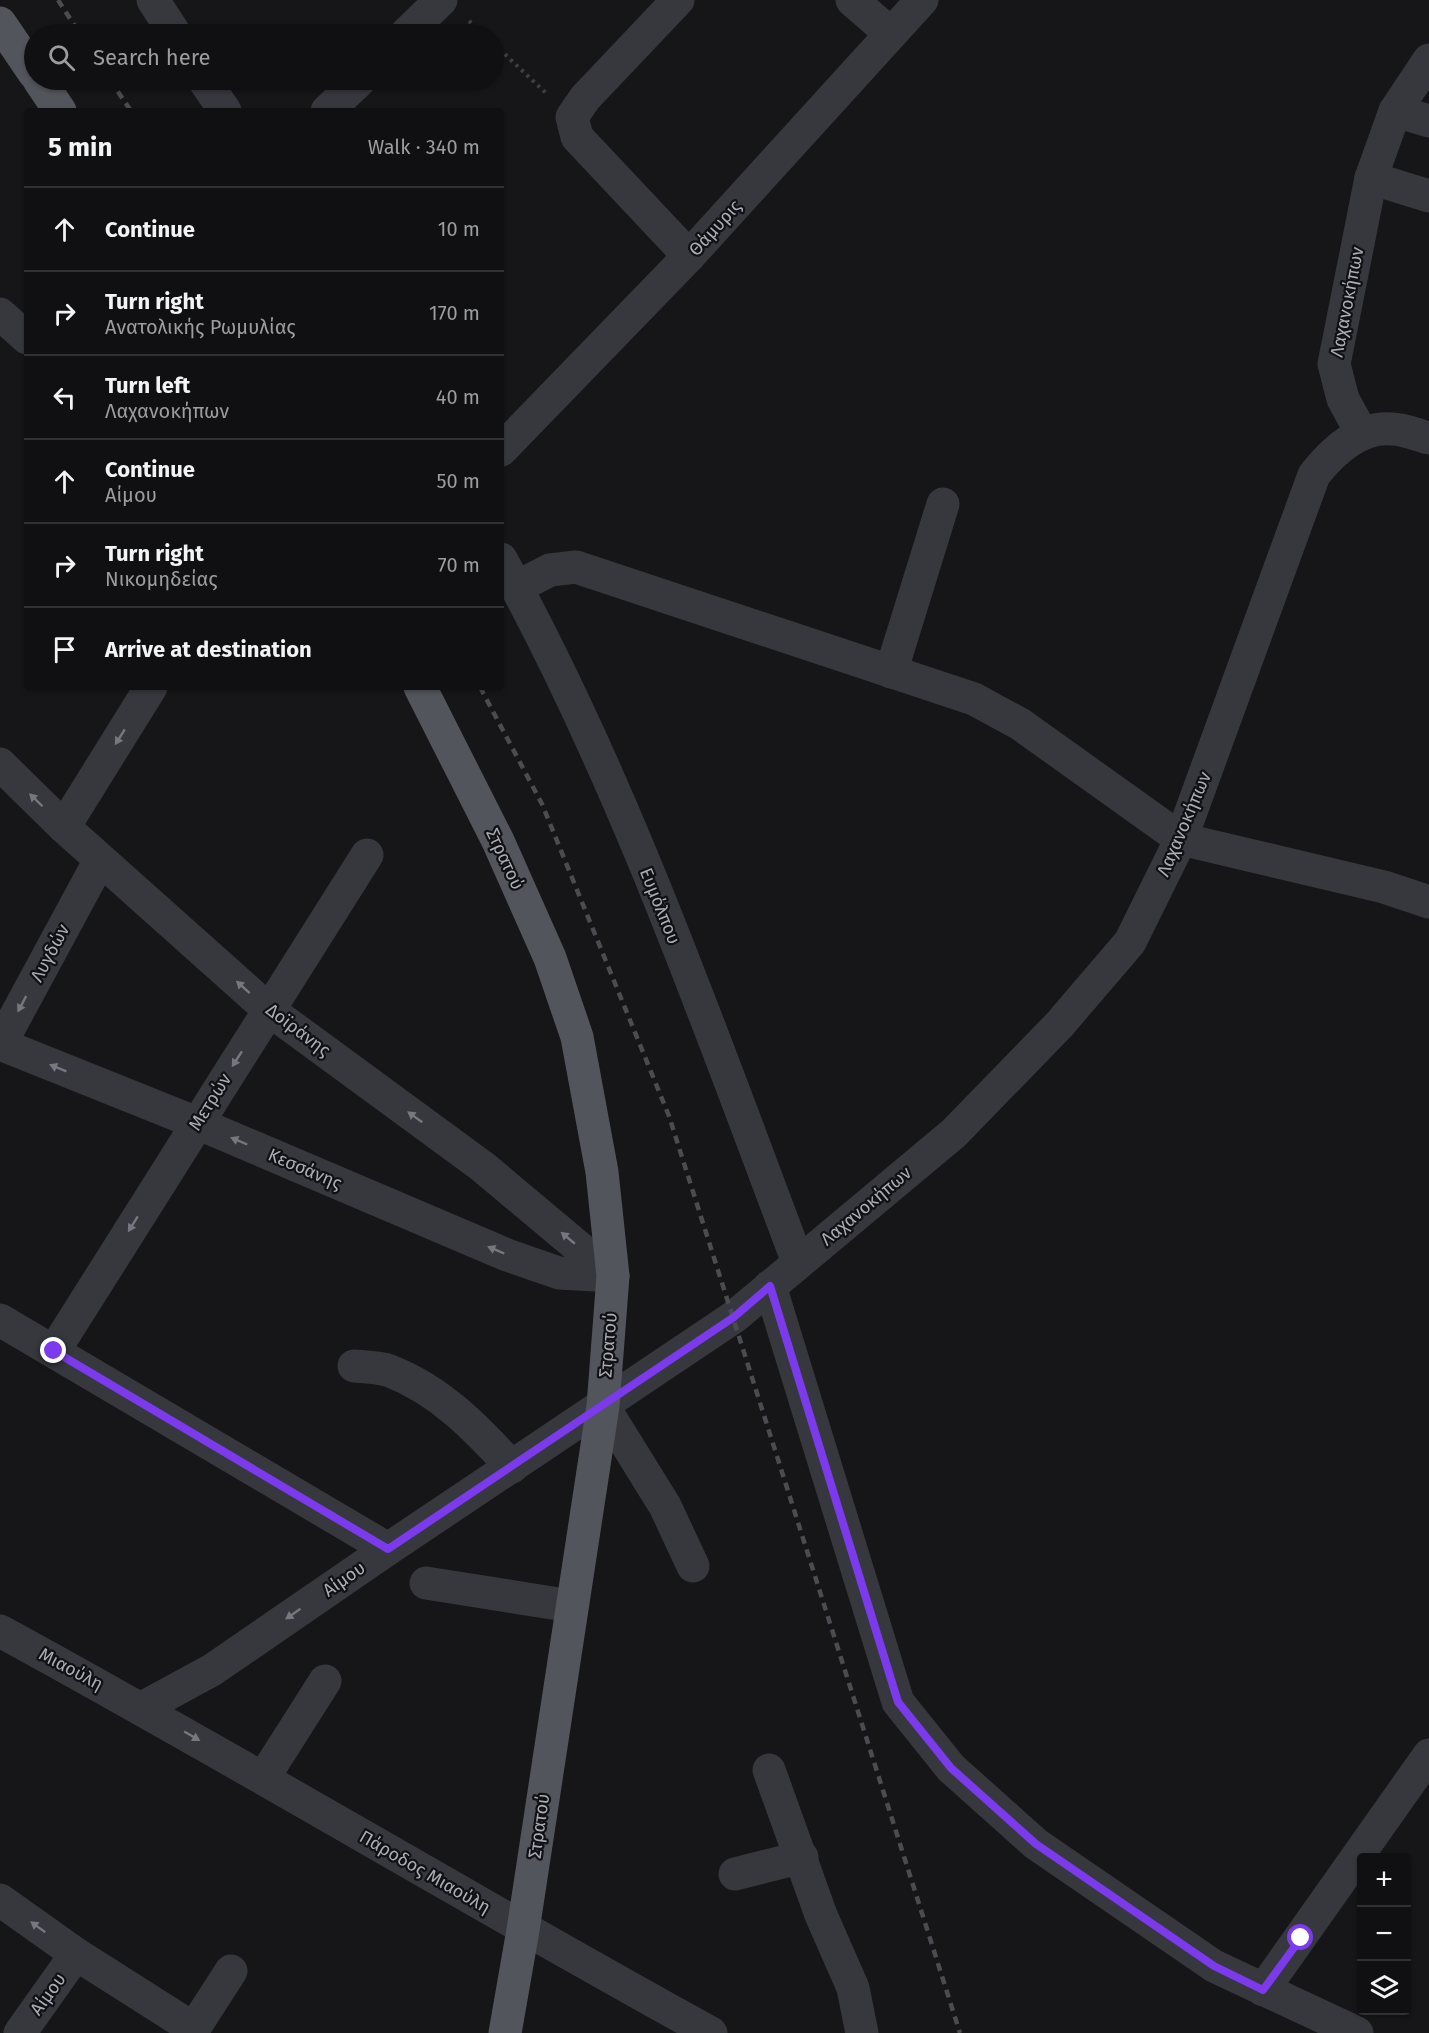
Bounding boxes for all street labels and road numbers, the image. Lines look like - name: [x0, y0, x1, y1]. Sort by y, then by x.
- street label: Θάμυρις: [684, 195, 746, 261]
- street label: Λαχανοκήπων: [1326, 245, 1369, 359]
- street label: Λαχανοκήπων: [1152, 768, 1216, 880]
- street label: Στρατού: [481, 825, 529, 893]
- street label: Ευμόλπου: [635, 865, 685, 947]
- street label: Λυγδών: [26, 920, 74, 986]
- street label: Δοϊράνης: [261, 999, 335, 1062]
- street label: Μετρών: [184, 1069, 236, 1135]
- street label: Κεσσάνης: [265, 1144, 346, 1195]
- street label: Λαχανοκήπων: [816, 1161, 916, 1250]
- street label: Στρατού: [594, 1312, 622, 1378]
- street label: Αίμου: [319, 1557, 369, 1601]
- street label: Μιαούλη: [35, 1643, 107, 1695]
- street label: Στρατού: [524, 1792, 554, 1860]
- street label: Πάροδος Μιαούλη: [356, 1826, 494, 1918]
- street label: Αίμου: [25, 1969, 71, 2019]

